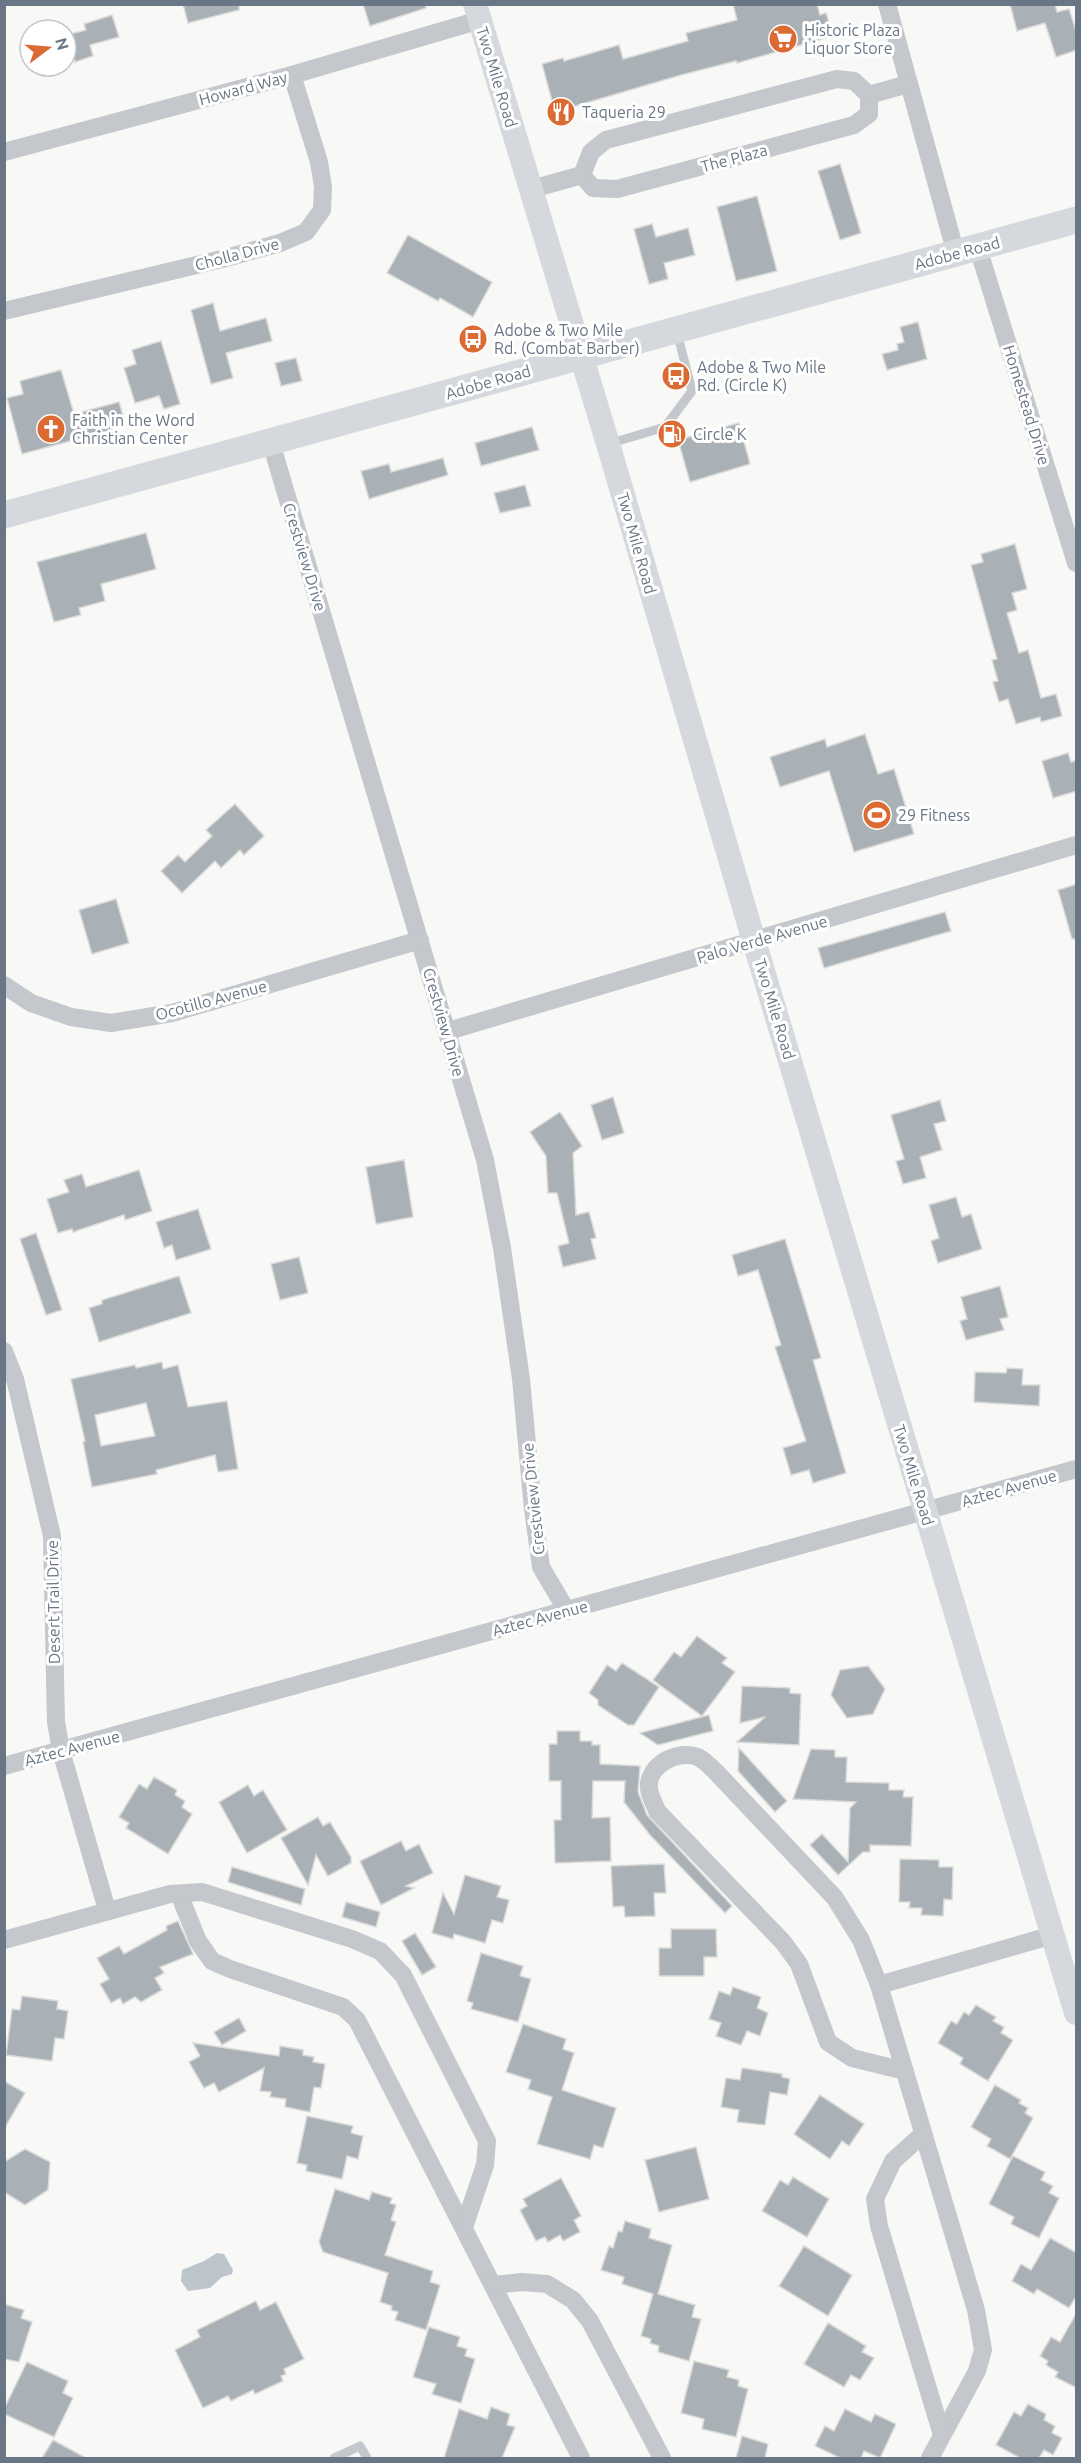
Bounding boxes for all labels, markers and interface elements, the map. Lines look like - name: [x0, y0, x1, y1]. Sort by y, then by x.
- north arrow: [18, 18, 78, 78]
- place label: Historic Plaza Liquor Store: [804, 21, 900, 57]
- supermarket icon: Historic Plaza Liquor Store: [767, 23, 799, 55]
- street label: Two Mile Road: [473, 24, 521, 130]
- text: N: [52, 36, 73, 52]
- street label: Howard Way: [197, 68, 289, 108]
- restaurant icon: Taqueria 29: [545, 96, 577, 128]
- place label: Taqueria 29: [582, 103, 666, 121]
- street label: The Plaza: [699, 140, 769, 176]
- street label: Adobe Road: [912, 233, 1002, 273]
- street label: Cholla Drive: [193, 234, 281, 274]
- place label: Adobe & Two Mile Rd. (Combat Barber): [494, 321, 640, 358]
- bus stop icon: Adobe & Two Mile Rd. (Combat Barber): [457, 323, 489, 355]
- street label: Homestead Drive: [1000, 343, 1054, 467]
- place label: Adobe & Two Mile Rd. (Circle K): [697, 358, 826, 395]
- bus stop icon: Adobe & Two Mile Rd. (Circle K): [660, 360, 692, 392]
- street label: Adobe Road: [443, 361, 533, 403]
- place label: Faith in the Word Christian Center: [72, 411, 195, 447]
- church icon: Faith in the Word Christian Center: [35, 413, 67, 445]
- fuel station icon: Circle K: [656, 418, 688, 450]
- place label: Circle K: [693, 425, 747, 443]
- street label: Two Mile Road: [614, 490, 660, 596]
- street label: Crestview Drive: [280, 501, 330, 613]
- sports icon: 29 Fitness: [861, 799, 893, 831]
- place label: 29 Fitness: [898, 806, 970, 824]
- street label: Palo Verde Avenue: [695, 912, 829, 966]
- street label: Two Mile Road: [751, 956, 799, 1062]
- street label: Crestview Drive: [420, 966, 468, 1078]
- street label: Ocotillo Avenue: [153, 976, 269, 1024]
- street label: Two Mile Road: [890, 1422, 938, 1528]
- street label: Crestview Drive: [518, 1442, 548, 1556]
- street label: Aztec Avenue: [959, 1466, 1059, 1510]
- street label: Desert Trail Drive: [43, 1540, 63, 1664]
- street label: Aztec Avenue: [490, 1597, 590, 1639]
- street label: Aztec Avenue: [22, 1727, 122, 1769]

